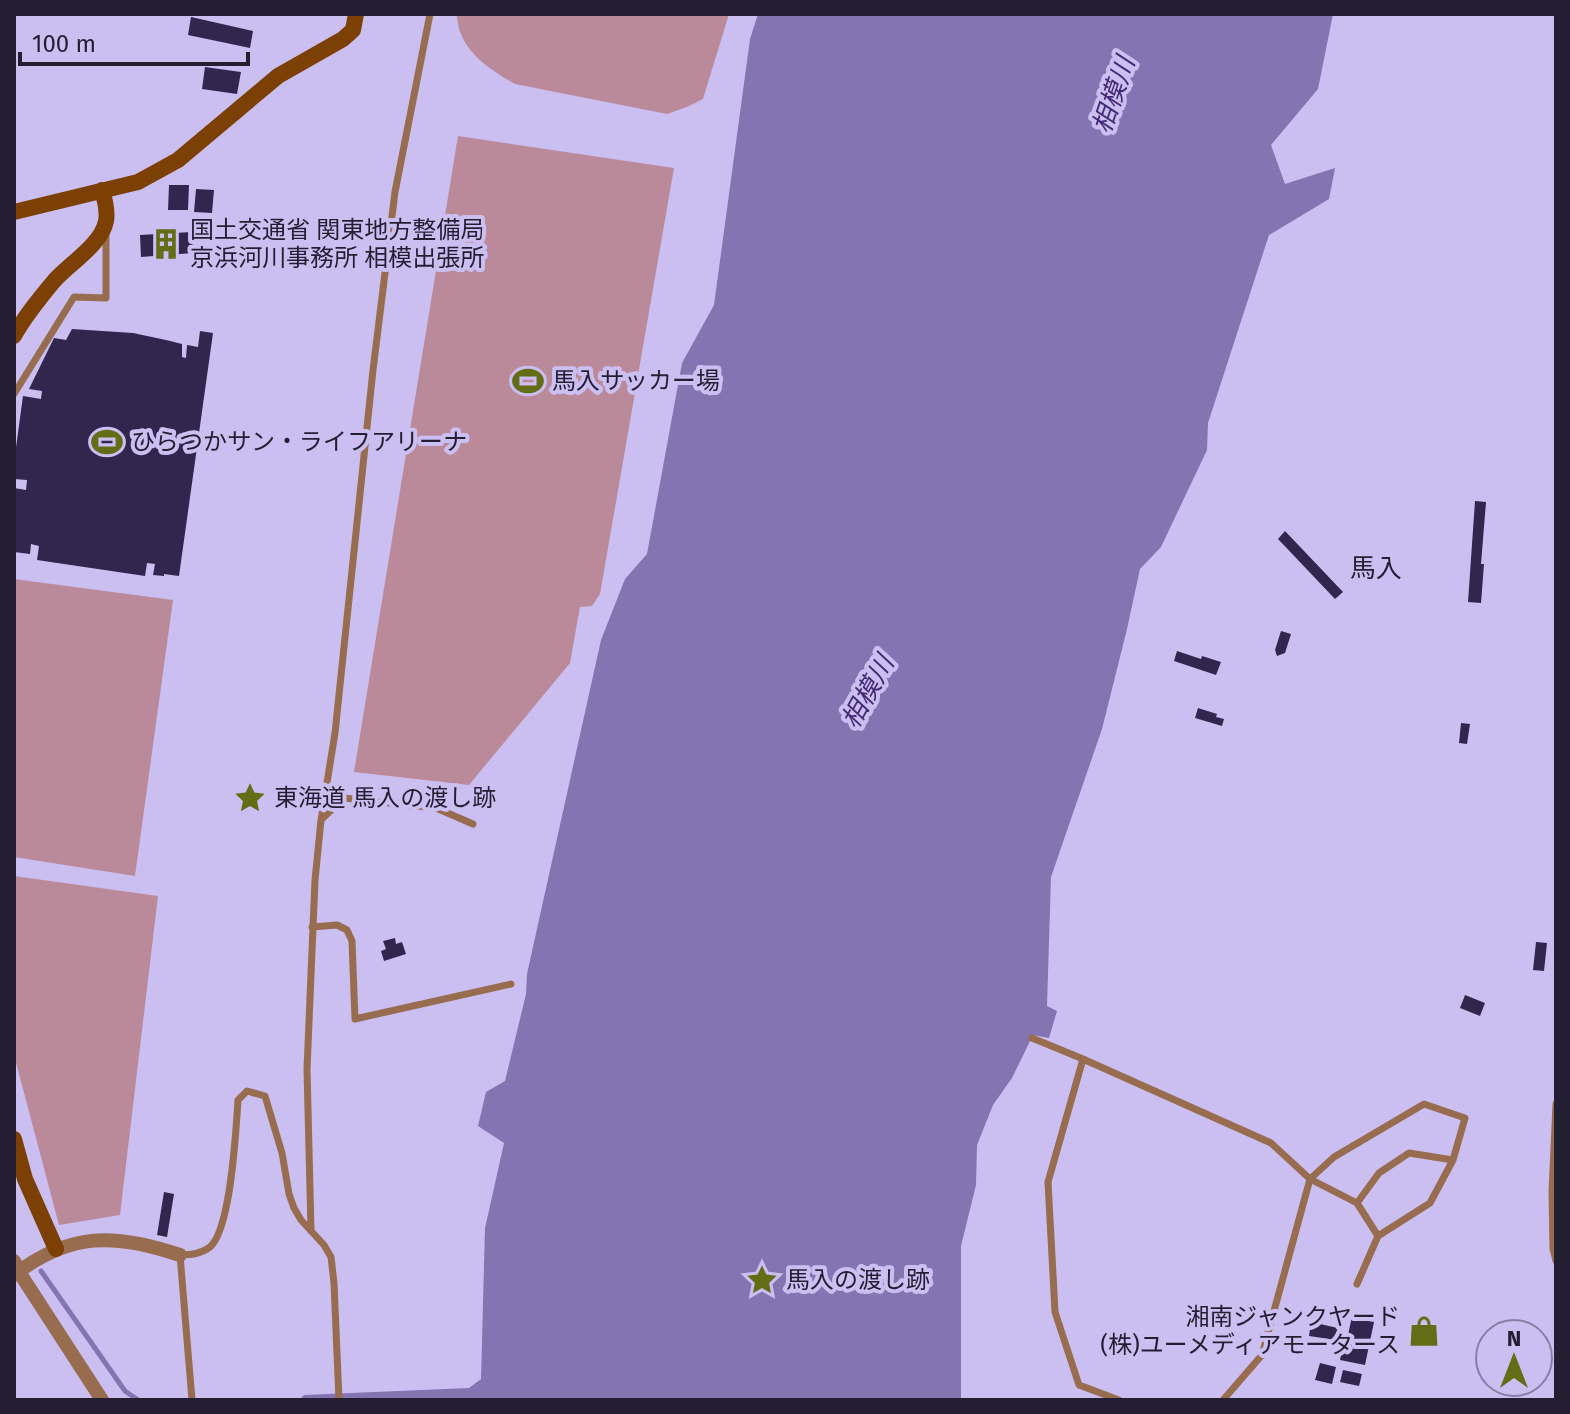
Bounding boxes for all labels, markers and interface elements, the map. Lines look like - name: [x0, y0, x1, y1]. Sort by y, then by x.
- scale bar: [20, 16, 248, 66]
- text: 100 m: [32, 30, 96, 58]
- water label: 相模川: [1087, 50, 1142, 137]
- place label: 国土交通省 関東地方整備局 京浜河川事務所 相模出張所: [190, 216, 484, 272]
- building icon: 国土交通省 関東地方整備局 京浜河川事務所 相模出張所: [149, 227, 183, 261]
- sports icon: 馬入サッカー場: [511, 364, 545, 398]
- place label: 馬入サッカー場: [552, 367, 720, 395]
- sports icon: ひらつかサン・ライフアリーナ: [90, 425, 124, 459]
- place label: ひらつかサン・ライフアリーナ: [131, 428, 467, 456]
- district label: 馬入: [1350, 553, 1402, 584]
- water label: 相模川: [836, 648, 902, 734]
- place icon: 東海道 馬入の渡し跡: [233, 781, 267, 815]
- place label: 東海道 馬入の渡し跡: [274, 784, 496, 812]
- place icon: 馬入の渡し跡: [745, 1263, 779, 1297]
- place label: 馬入の渡し跡: [786, 1266, 930, 1294]
- place label: 湘南ジャンクヤード (株)ユーメディアモータース: [1100, 1303, 1400, 1359]
- shop icon: 湘南ジャンクヤード (株)ユーメディアモータース: [1407, 1314, 1441, 1348]
- north arrow: [1474, 1318, 1554, 1398]
- text: N: [1507, 1325, 1521, 1352]

